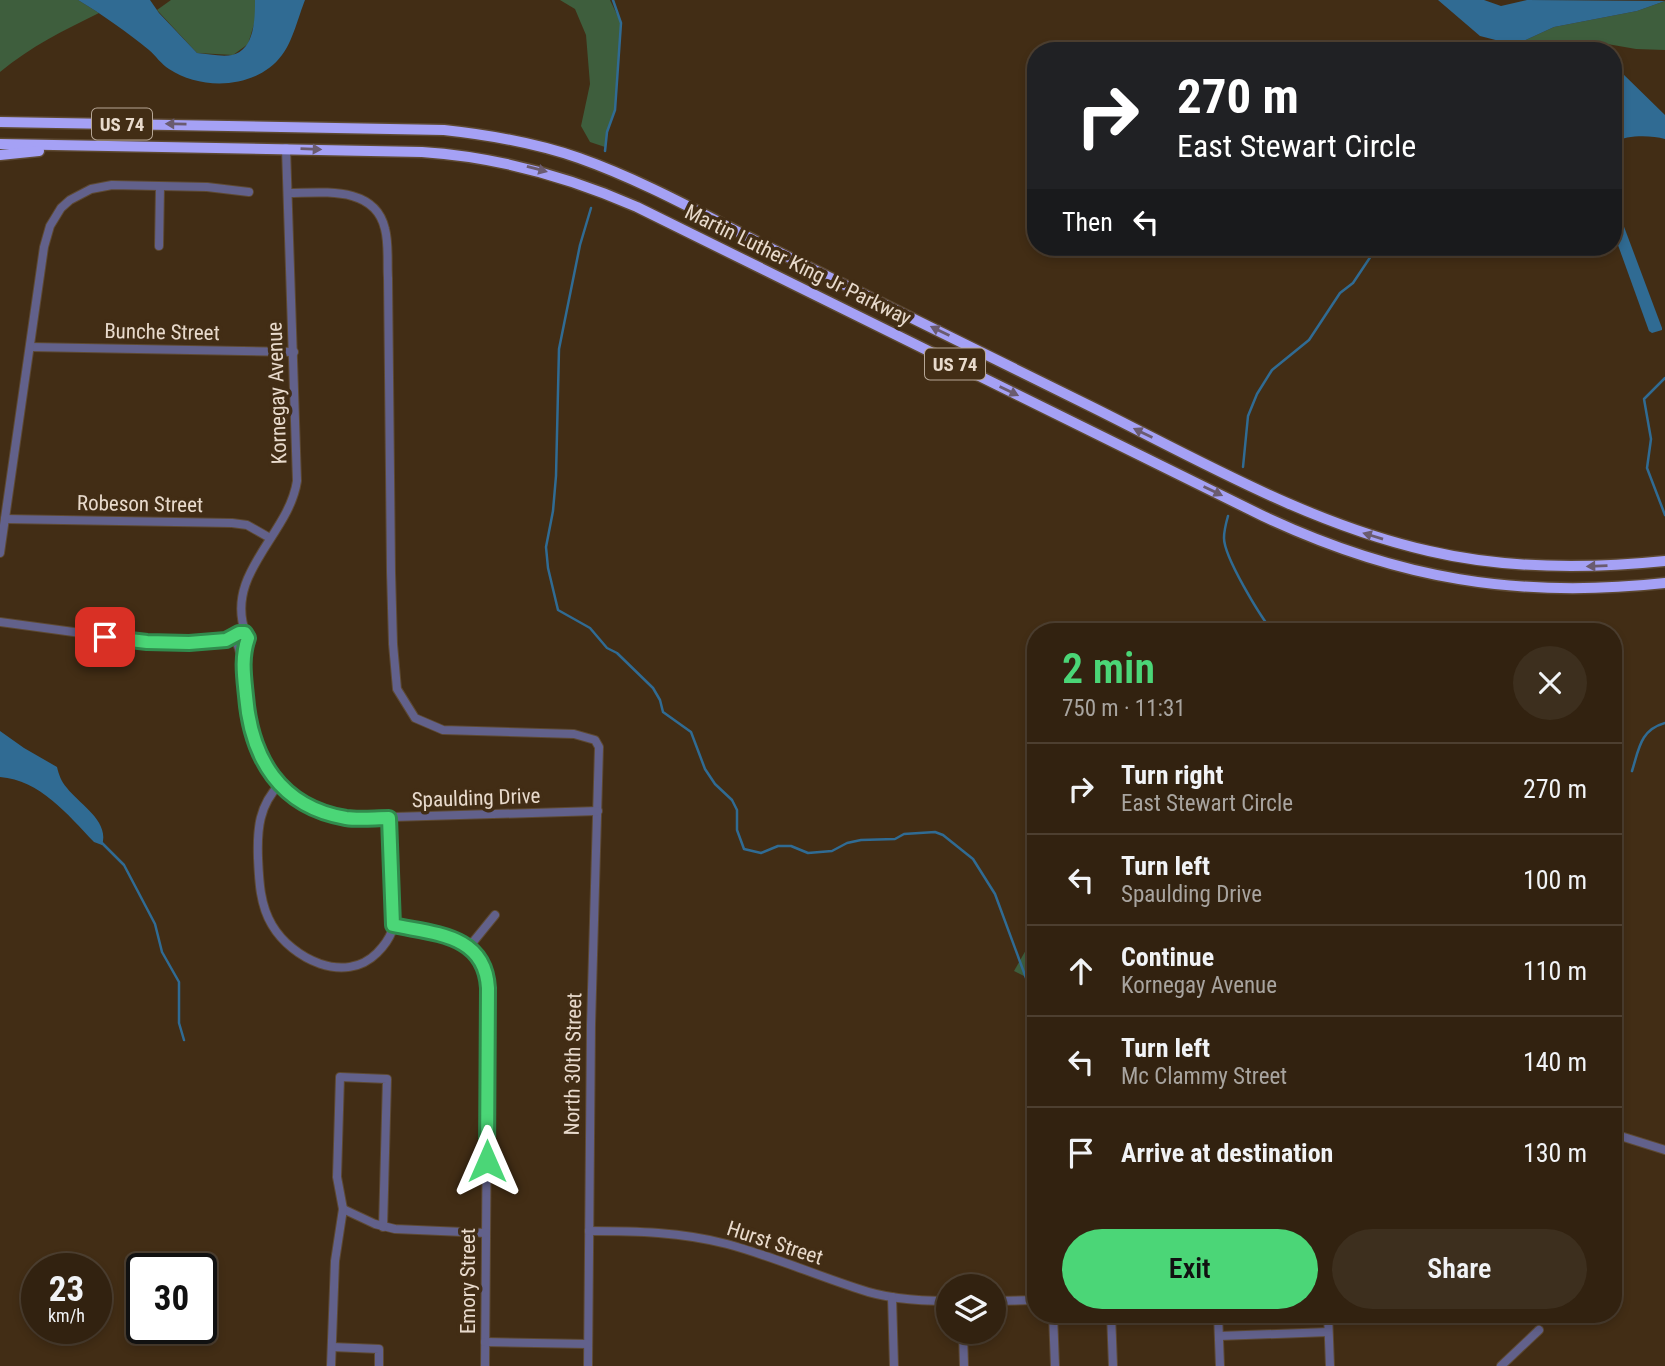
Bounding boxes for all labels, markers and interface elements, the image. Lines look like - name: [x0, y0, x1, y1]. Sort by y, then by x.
- text: 270 m: [1177, 68, 1299, 125]
- icon: right: [1062, 70, 1153, 161]
- road number: US 74: [92, 108, 152, 140]
- one-way arrow: [165, 119, 187, 130]
- text: East Stewart Circle: [1177, 127, 1416, 165]
- one-way arrow: [300, 143, 322, 155]
- one-way arrow: [527, 165, 548, 175]
- street label: Martin Luther King Jr Parkway: [681, 200, 915, 330]
- icon: left: [1127, 203, 1165, 241]
- text: Then: [1062, 207, 1113, 237]
- street label: Bunche Street: [104, 319, 220, 345]
- street label: Kornegay Avenue: [263, 321, 291, 465]
- one-way arrow: [929, 325, 950, 337]
- road number: US 74: [925, 348, 985, 380]
- one-way arrow: [999, 385, 1019, 396]
- one-way arrow: [1133, 427, 1153, 438]
- one-way arrow: [1203, 486, 1223, 497]
- street label: Robeson Street: [77, 491, 203, 517]
- one-way arrow: [1362, 530, 1383, 540]
- one-way arrow: [1586, 560, 1608, 571]
- pin: [75, 607, 135, 667]
- icon: arrive: [86, 618, 124, 656]
- text: 2 min: [1062, 644, 1155, 693]
- button: close: [1513, 646, 1587, 720]
- text: 750 m · 11:31: [1062, 695, 1186, 722]
- text: Turn right: [1121, 760, 1223, 790]
- icon: right: [1062, 770, 1100, 808]
- text: 270 m: [1523, 774, 1587, 804]
- street label: Spaulding Drive: [411, 784, 541, 812]
- text: East Stewart Circle: [1121, 790, 1293, 817]
- text: Turn left: [1121, 851, 1210, 881]
- icon: left: [1062, 861, 1100, 899]
- text: 100 m: [1523, 865, 1587, 895]
- text: Spaulding Drive: [1121, 881, 1262, 908]
- text: Continue: [1121, 942, 1214, 972]
- icon: ahead: [1062, 952, 1100, 990]
- text: 110 m: [1523, 956, 1587, 986]
- text: Kornegay Avenue: [1121, 972, 1277, 999]
- street label: North 30th Street: [560, 992, 586, 1136]
- text: Turn left: [1121, 1033, 1210, 1063]
- icon: left: [1062, 1043, 1100, 1081]
- text: 140 m: [1523, 1047, 1587, 1077]
- text: Mc Clammy Street: [1121, 1063, 1287, 1090]
- position arrow: [450, 1124, 524, 1198]
- icon: arrive: [1062, 1134, 1100, 1172]
- text: Arrive at destination: [1121, 1138, 1333, 1168]
- text: 130 m: [1523, 1138, 1587, 1168]
- street label: Hurst Street: [724, 1216, 826, 1270]
- street label: Emory Street: [456, 1228, 480, 1334]
- button: Exit: [1062, 1229, 1318, 1309]
- button: Share: [1332, 1229, 1587, 1309]
- speed limit sign: 30: [126, 1253, 217, 1344]
- text: 23: [49, 1269, 84, 1310]
- map controls: [936, 1274, 1006, 1344]
- button: layers: [936, 1274, 1006, 1344]
- text: km/h: [48, 1305, 85, 1326]

